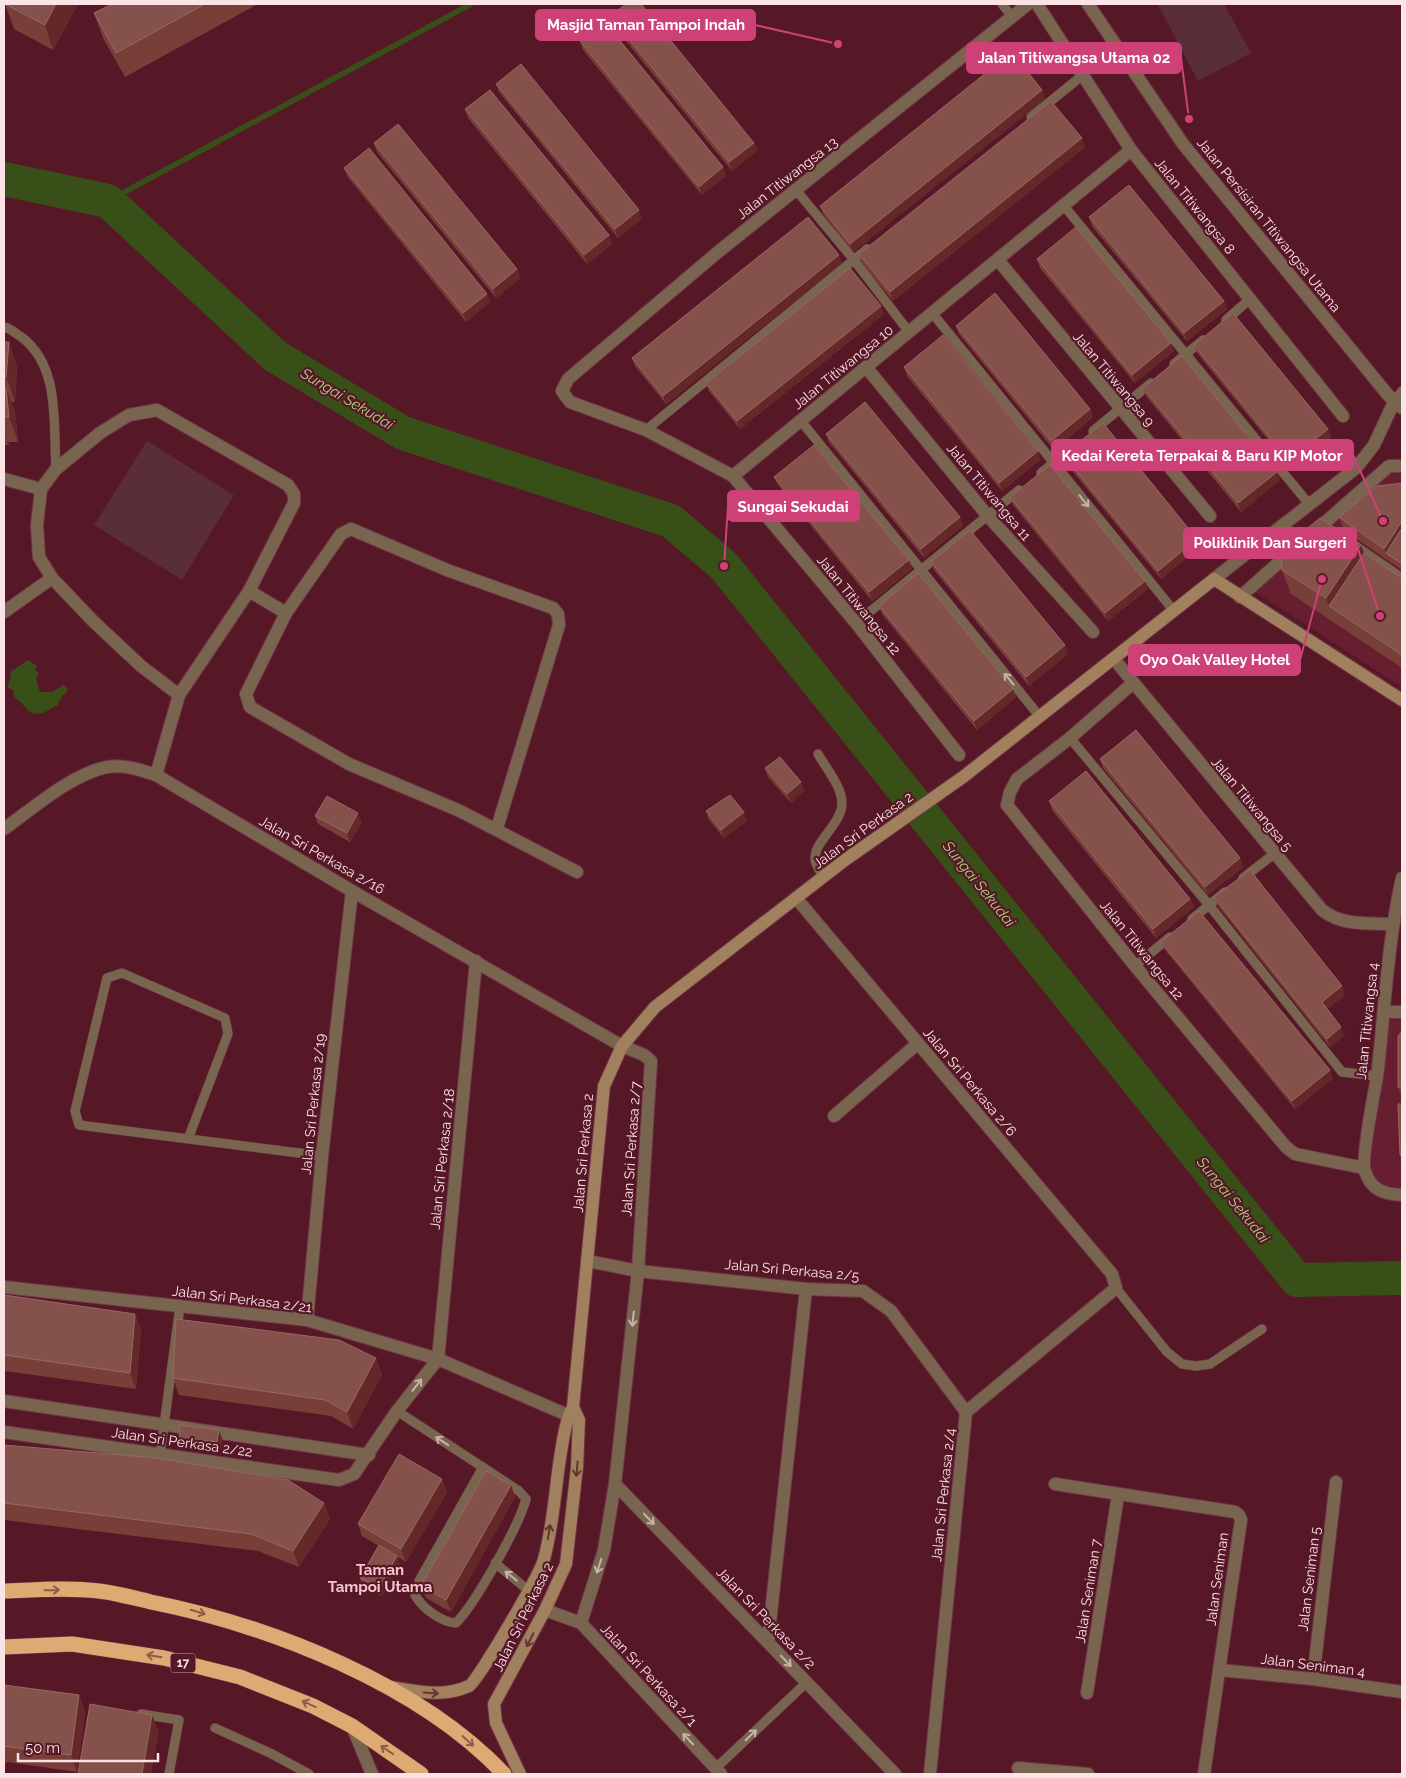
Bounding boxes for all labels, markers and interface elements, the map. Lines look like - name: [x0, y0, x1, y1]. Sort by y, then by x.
- callout: Masjid Taman Tampoi Indah: [536, 10, 755, 40]
- text: Masjid Taman Tampoi Indah: [547, 16, 745, 34]
- callout: Jalan Titiwangsa Utama 02: [967, 43, 1181, 73]
- text: Jalan Titiwangsa Utama 02: [978, 49, 1170, 67]
- street label: Jalan Titiwangsa 13: [733, 134, 841, 222]
- street label: Jalan Persisiran Titiwangsa Utama: [1194, 135, 1344, 315]
- street label: Jalan Titiwangsa 8: [1152, 155, 1238, 257]
- street label: Jalan Titiwangsa 10: [790, 322, 896, 412]
- street label: Jalan Titiwangsa 9: [1070, 329, 1158, 429]
- water label: Sungai Sekudai: [297, 364, 397, 434]
- street label: Jalan Titiwangsa 11: [944, 440, 1034, 544]
- callout: Kedai Kereta Terpakai & Baru KIP Motor: [1052, 440, 1353, 470]
- text: Kedai Kereta Terpakai & Baru KIP Motor: [1062, 447, 1343, 465]
- callout: Sungai Sekudai: [728, 491, 859, 521]
- one-way arrow: [1079, 494, 1090, 507]
- text: Sungai Sekudai: [738, 498, 848, 516]
- callout: Poliklinik Dan Surgeri: [1184, 528, 1356, 558]
- text: Poliklinik Dan Surgeri: [1194, 534, 1346, 552]
- street label: Jalan Titiwangsa 12: [814, 552, 904, 658]
- callout: Oyo Oak Valley Hotel: [1129, 645, 1300, 675]
- text: Oyo Oak Valley Hotel: [1140, 651, 1290, 669]
- one-way arrow: [1004, 673, 1015, 686]
- street label: Jalan Titiwangsa 5: [1208, 754, 1296, 854]
- street label: Jalan Sri Perkasa 2: [810, 788, 916, 872]
- street label: Jalan Sri Perkasa 2/16: [256, 813, 388, 897]
- water label: Sungai Sekudai: [938, 837, 1020, 931]
- street label: Jalan Titiwangsa 12: [1097, 897, 1187, 1003]
- street label: Jalan Titiwangsa 4: [1353, 961, 1381, 1080]
- street label: Jalan Sri Perkasa 2/6: [920, 1025, 1020, 1139]
- street label: Jalan Sri Perkasa 2/19: [298, 1033, 328, 1175]
- street label: Jalan Sri Perkasa 2/7: [618, 1080, 644, 1217]
- street label: Jalan Sri Perkasa 2/18: [427, 1088, 457, 1230]
- street label: Jalan Sri Perkasa 2: [570, 1093, 596, 1213]
- water label: Sungai Sekudai: [1192, 1153, 1274, 1247]
- street label: Jalan Sri Perkasa 2/5: [724, 1256, 860, 1284]
- street label: Jalan Sri Perkasa 2/21: [171, 1282, 313, 1316]
- one-way arrow: [628, 1311, 638, 1327]
- one-way arrow: [412, 1379, 423, 1392]
- street label: Jalan Sri Perkasa 2/22: [111, 1424, 253, 1460]
- street label: Jalan Sri Perkasa 2/4: [928, 1427, 958, 1563]
- one-way arrow: [435, 1435, 449, 1446]
- one-way arrow: [572, 1460, 582, 1476]
- one-way arrow: [642, 1513, 655, 1525]
- one-way arrow: [544, 1524, 554, 1540]
- street label: Jalan Seniman 5: [1295, 1525, 1323, 1632]
- street label: Jalan Seniman: [1203, 1531, 1231, 1627]
- street label: Jalan Seniman 7: [1072, 1537, 1104, 1644]
- one-way arrow: [593, 1558, 603, 1574]
- street label: Jalan Sri Perkasa 2: [490, 1560, 556, 1674]
- district label: Taman Tampoi Utama: [328, 1561, 433, 1596]
- street label: Jalan Sri Perkasa 2/2: [713, 1564, 819, 1672]
- one-way arrow: [505, 1571, 518, 1582]
- one-way arrow: [43, 1585, 59, 1595]
- one-way arrow: [190, 1608, 206, 1618]
- street label: Jalan Sri Perkasa 2/1: [598, 1621, 700, 1729]
- one-way arrow: [525, 1632, 534, 1647]
- one-way arrow: [146, 1651, 162, 1661]
- street label: Jalan Seniman 4: [1260, 1651, 1367, 1679]
- road number: 17: [170, 1654, 196, 1672]
- one-way arrow: [780, 1654, 792, 1667]
- one-way arrow: [423, 1688, 439, 1697]
- one-way arrow: [302, 1699, 317, 1709]
- one-way arrow: [745, 1729, 757, 1741]
- scale bar: [18, 1730, 158, 1762]
- one-way arrow: [682, 1732, 694, 1745]
- one-way arrow: [462, 1735, 475, 1747]
- text: 50 m: [25, 1739, 60, 1757]
- one-way arrow: [380, 1744, 394, 1755]

